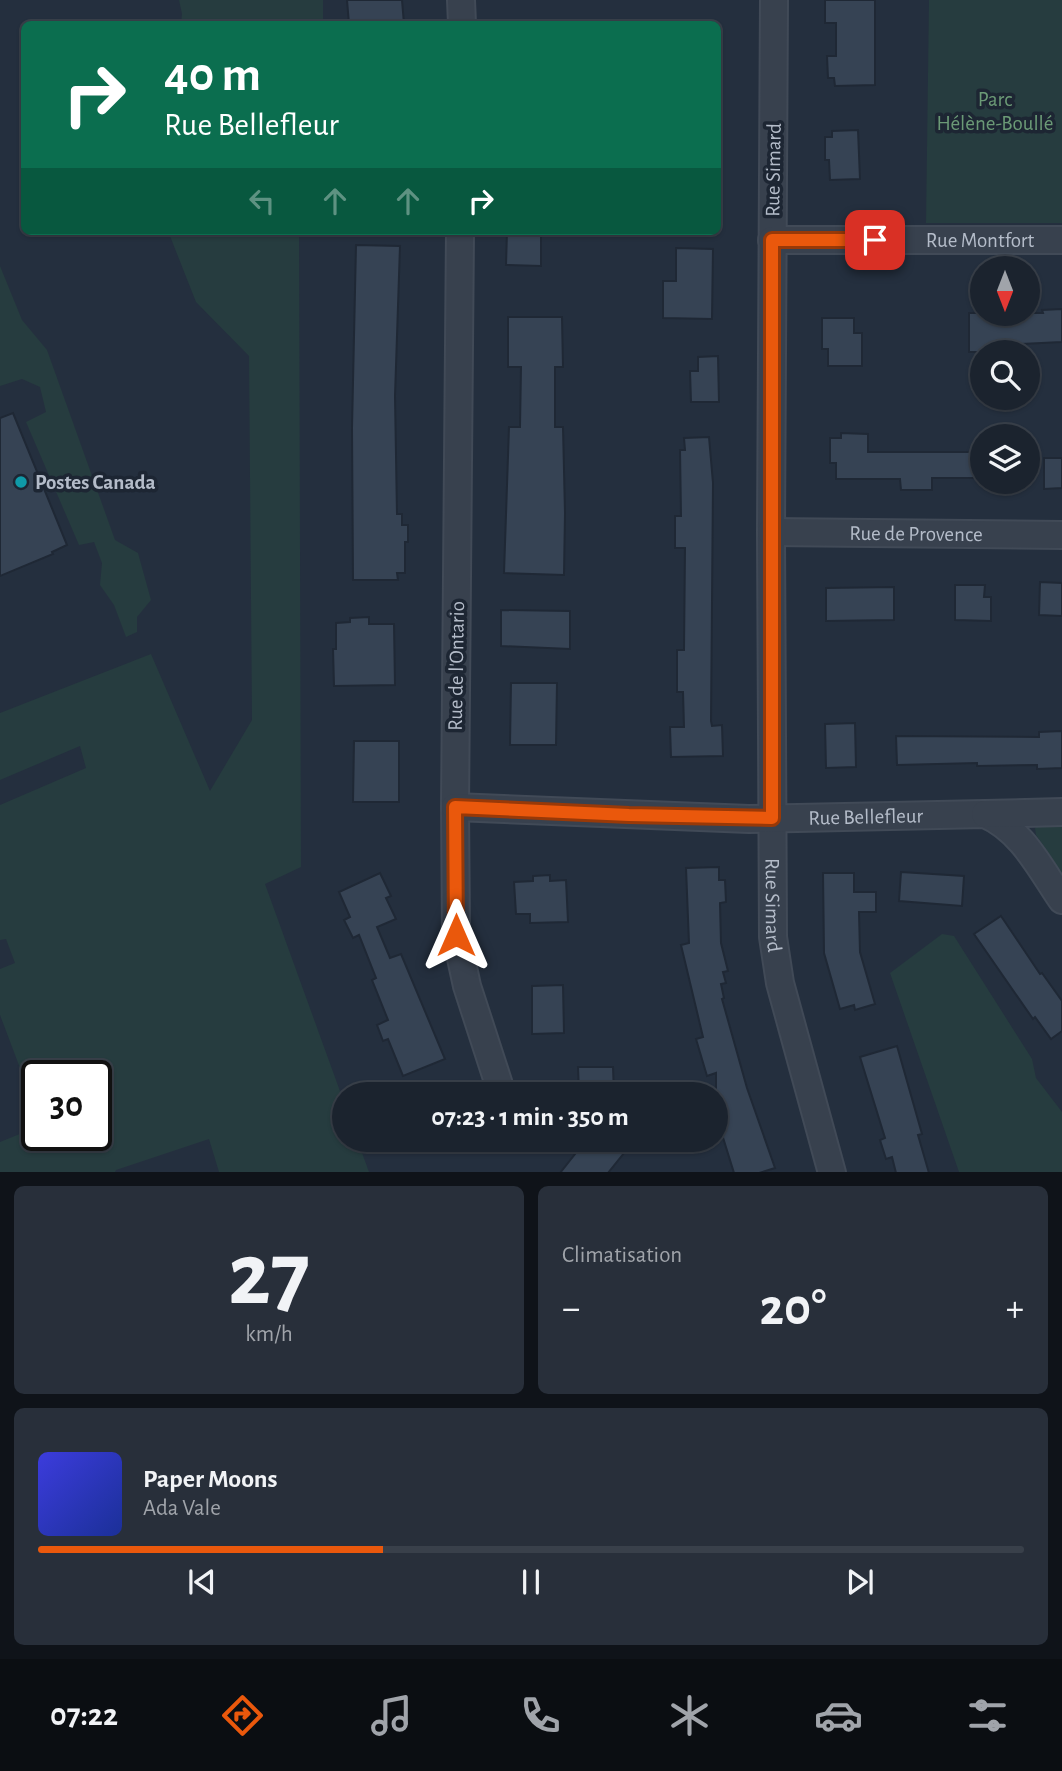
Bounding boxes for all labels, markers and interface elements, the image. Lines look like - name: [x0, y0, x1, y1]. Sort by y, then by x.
- icon: right: [49, 49, 140, 140]
- text: 40 m: [164, 51, 261, 100]
- park label: Parc Hélène-Boullé: [937, 89, 1053, 134]
- text: Rue Bellefleur: [164, 109, 339, 141]
- street label: Rue Simard: [762, 123, 785, 217]
- icon: left: [243, 182, 281, 220]
- icon: ahead: [316, 182, 354, 220]
- icon: ahead: [389, 182, 427, 220]
- icon: right: [462, 182, 500, 220]
- pin: [845, 210, 905, 270]
- icon: arrive: [856, 221, 894, 259]
- street label: Rue Montfort: [926, 230, 1035, 251]
- north arrow: [970, 256, 1040, 326]
- map controls: [970, 256, 1040, 494]
- button: search: [970, 340, 1040, 410]
- button: layers: [970, 424, 1040, 494]
- place label: Postes Canada: [35, 472, 156, 493]
- marker: Postes Canada: [13, 474, 29, 490]
- street label: Rue de Provence: [849, 523, 983, 545]
- street label: Rue de l'Ontario: [445, 601, 468, 731]
- street label: Rue Bellefleur: [808, 805, 924, 829]
- street label: Rue Simard: [762, 858, 785, 954]
- position arrow: [419, 898, 493, 972]
- speed limit sign: 30: [21, 1060, 112, 1151]
- text: 07:23 · 1 min · 350 m: [431, 1104, 629, 1130]
- text: 27: [228, 1230, 310, 1321]
- text: Climatisation: [562, 1244, 682, 1267]
- text: 20°: [760, 1282, 826, 1334]
- text: −: [562, 1290, 580, 1328]
- text: +: [1006, 1290, 1024, 1328]
- text: km/h: [245, 1323, 293, 1346]
- text: Paper Moons: [143, 1466, 278, 1492]
- text: Ada Vale: [143, 1497, 221, 1520]
- icon: previous: [183, 1563, 221, 1601]
- icon: pause: [512, 1563, 550, 1601]
- icon: next: [841, 1563, 879, 1601]
- icon: directions: [218, 1691, 267, 1740]
- icon: music: [367, 1691, 416, 1740]
- icon: phone: [516, 1691, 565, 1740]
- icon: climate: [665, 1691, 714, 1740]
- icon: car: [814, 1691, 863, 1740]
- icon: filters: [963, 1691, 1012, 1740]
- text: 07:22: [50, 1699, 118, 1731]

